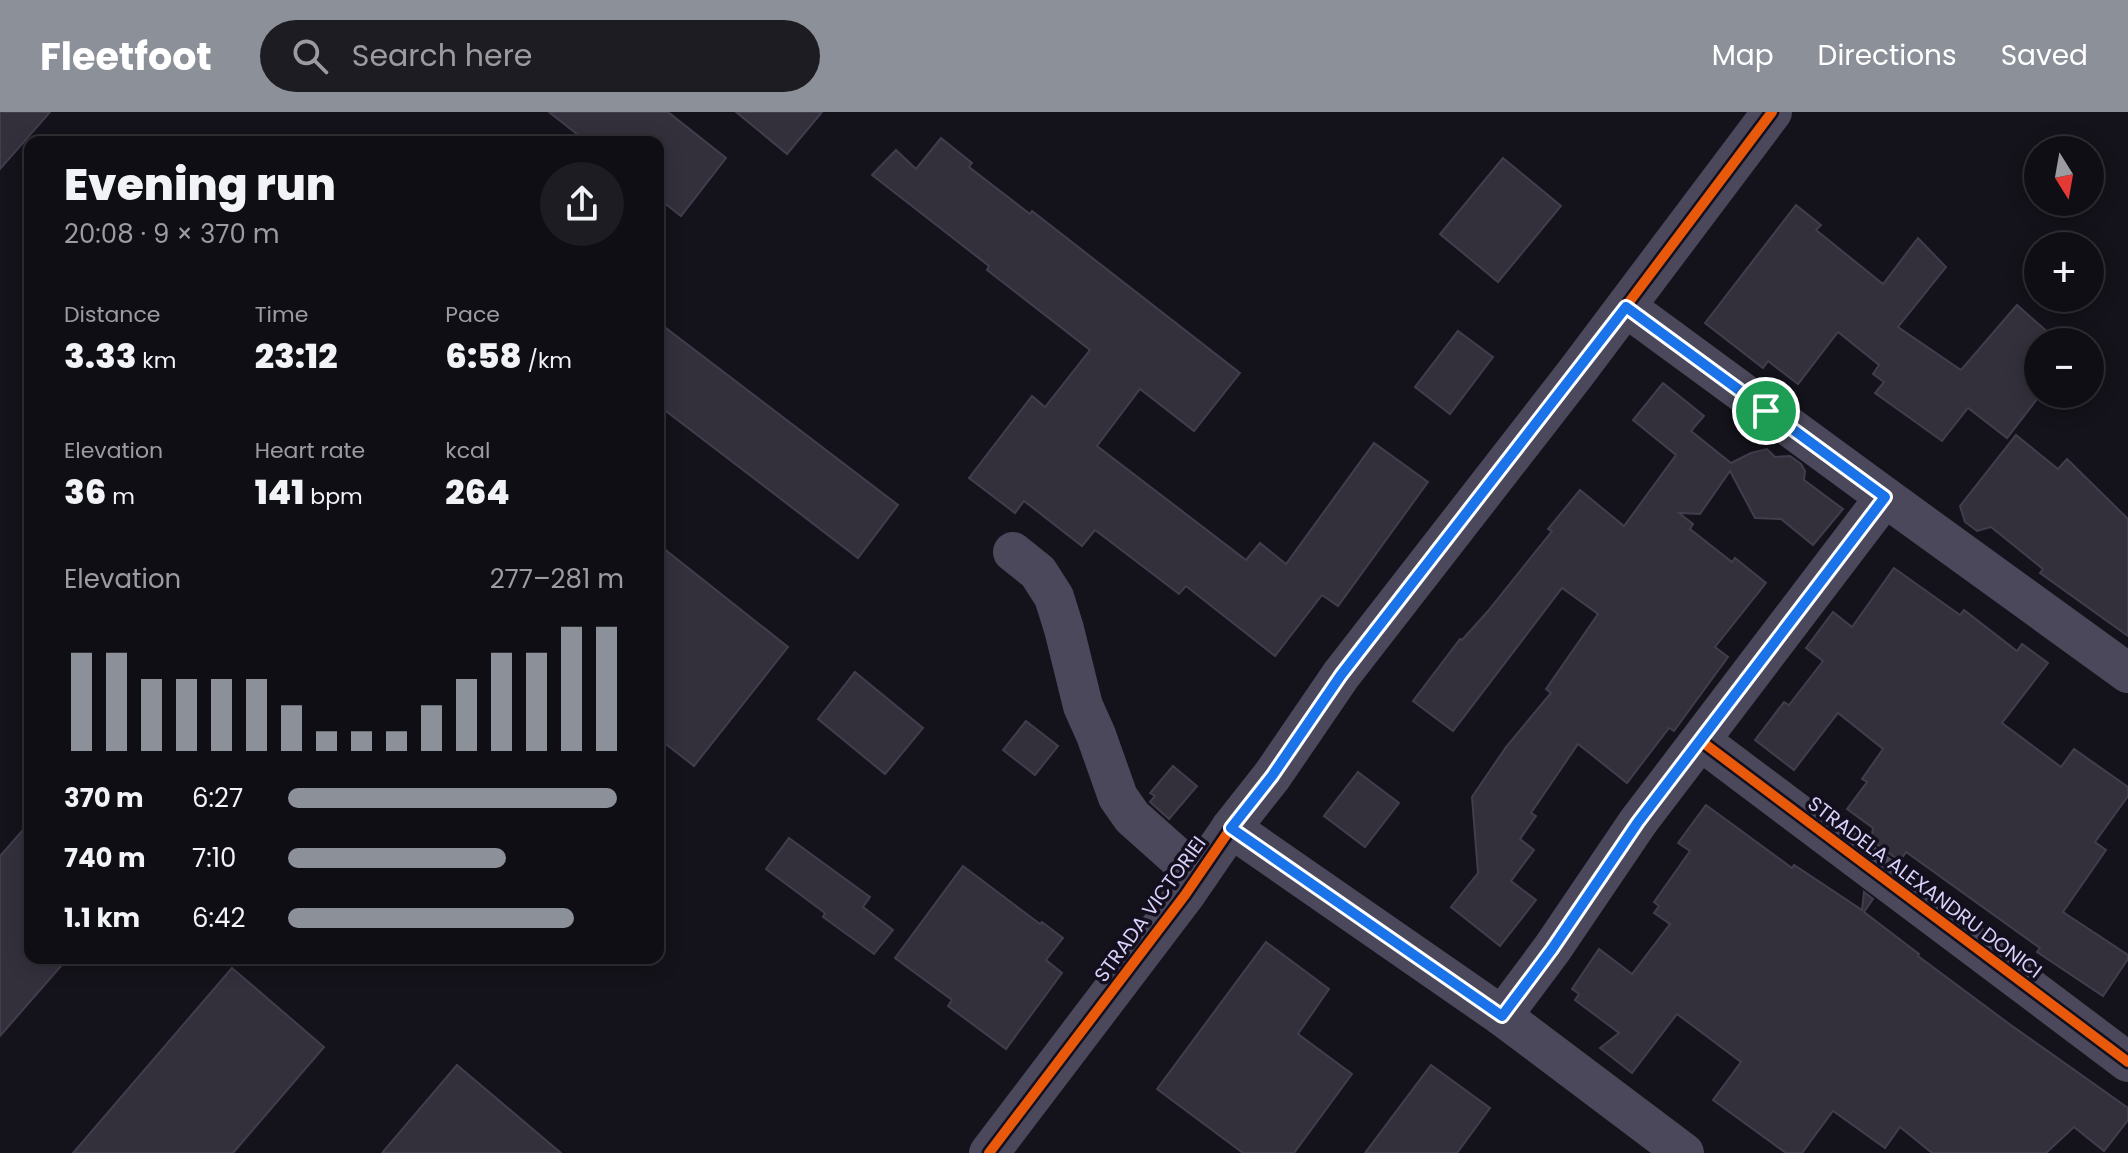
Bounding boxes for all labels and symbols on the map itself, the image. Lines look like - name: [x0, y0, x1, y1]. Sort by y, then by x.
- north arrow: [2024, 136, 2104, 216]
- pin: [1732, 377, 1800, 445]
- street label: STRADELA ALEXANDRU DONICI: [1802, 790, 2048, 984]
- street label: STRADA VICTORIEI: [1088, 830, 1212, 988]

